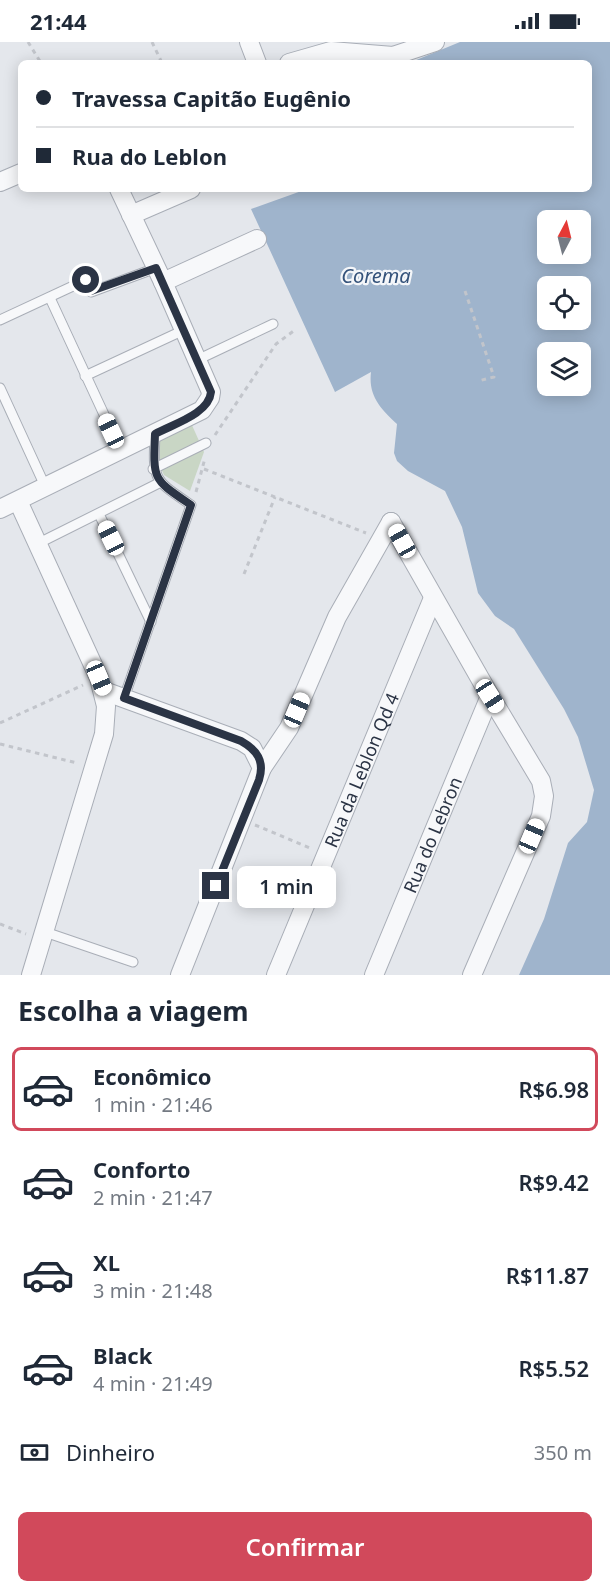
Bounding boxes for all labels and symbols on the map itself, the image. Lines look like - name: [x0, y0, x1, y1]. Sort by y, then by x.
- north arrow: [537, 210, 591, 264]
- water label: Corema: [341, 262, 411, 289]
- route start: [72, 266, 99, 293]
- car: [95, 411, 127, 451]
- car: [95, 518, 127, 558]
- car: [385, 521, 419, 561]
- car: [84, 658, 114, 698]
- car: [473, 676, 507, 716]
- street label: Rua da Leblon Qd 4: [319, 689, 404, 851]
- car: [282, 690, 312, 730]
- street label: Rua do Lebron: [398, 773, 467, 896]
- car: [517, 816, 547, 856]
- callout: 1 min: [237, 865, 336, 907]
- route end: [202, 872, 229, 899]

